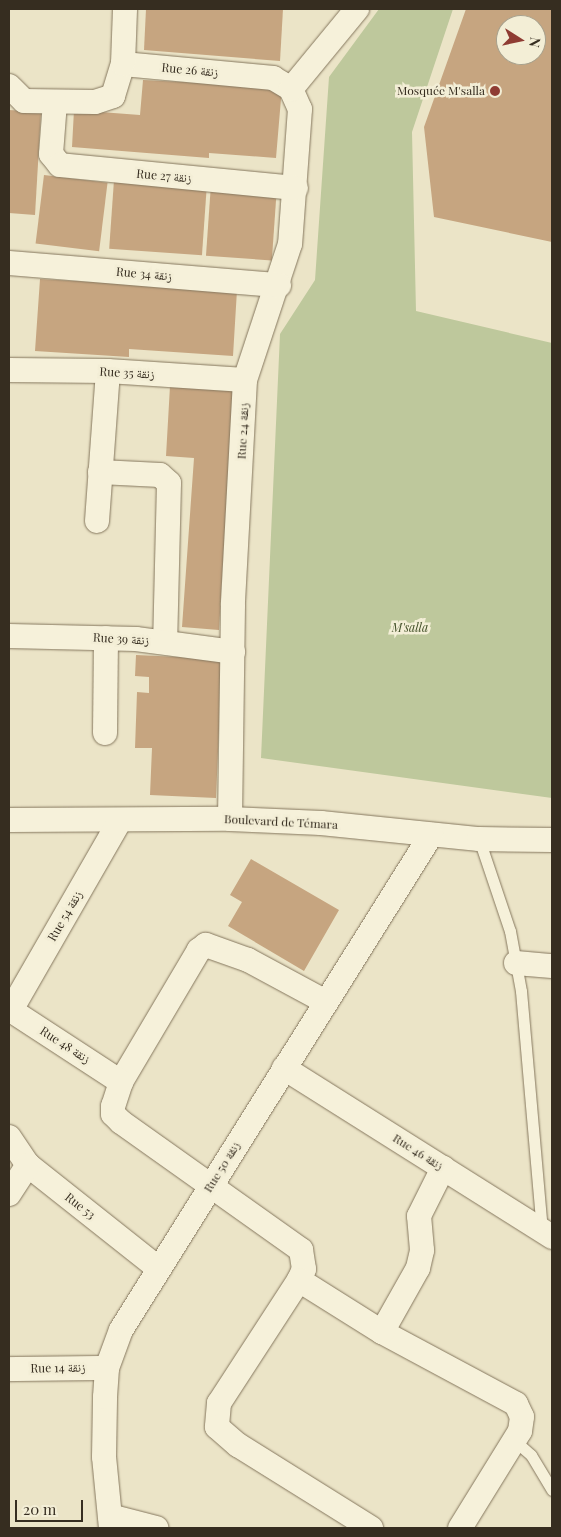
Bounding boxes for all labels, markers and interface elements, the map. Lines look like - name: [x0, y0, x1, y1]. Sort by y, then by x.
- north arrow: [496, 15, 546, 65]
- text: N: [525, 36, 546, 49]
- street label: Rue 26 زنقة: [161, 60, 219, 80]
- place label: Mosquée M'salla: [397, 84, 485, 98]
- marker: Mosquée M'salla: [489, 85, 501, 97]
- street label: Rue 27 زنقة: [136, 166, 192, 186]
- street label: Rue 34 زنقة: [115, 264, 173, 284]
- street label: Rue 35 زنقة: [99, 364, 155, 382]
- street label: Rue 24 زنقة: [234, 402, 252, 460]
- park label: M'salla: [392, 621, 428, 635]
- street label: Rue 39 زنقة: [93, 630, 149, 648]
- street label: Boulevard de Témara: [224, 812, 338, 832]
- street label: Rue 54 زنقة: [45, 888, 85, 944]
- street label: Rue 48 زنقة: [37, 1023, 93, 1067]
- street label: Rue 46 زنقة: [390, 1131, 446, 1173]
- street label: Rue 50 زنقة: [201, 1139, 243, 1195]
- street label: Rue 53: [62, 1190, 98, 1222]
- street label: Rue 14 زنقة: [30, 1360, 86, 1376]
- scale bar: [18, 1490, 85, 1522]
- text: 20 m: [23, 1499, 56, 1519]

